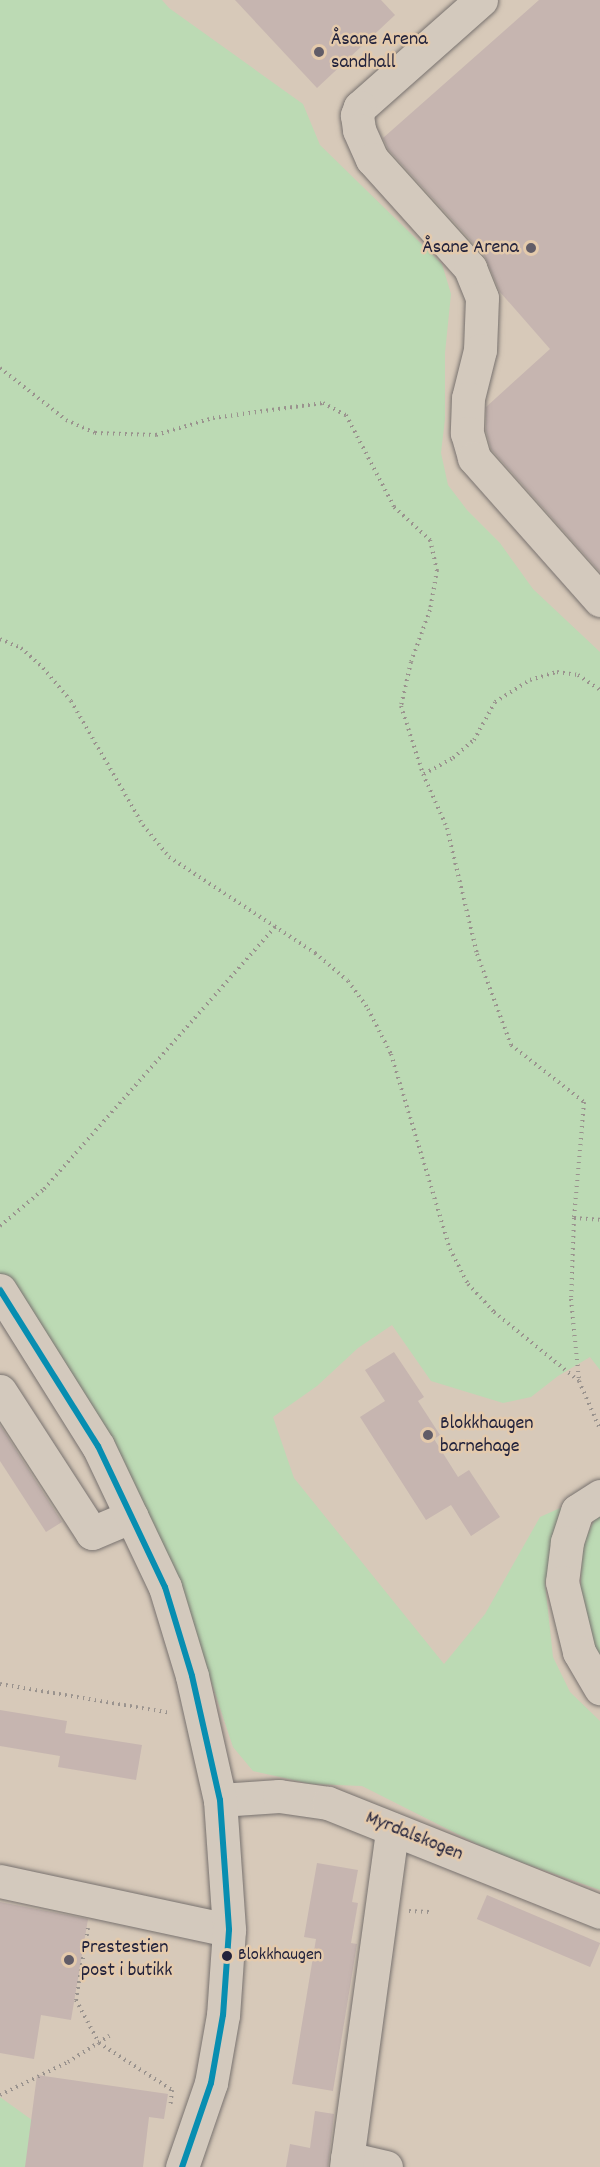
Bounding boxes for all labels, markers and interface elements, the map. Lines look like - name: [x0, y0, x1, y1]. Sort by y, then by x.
- place label: Åsane Arena sandhall: [331, 28, 428, 75]
- marker: Åsane Arena sandhall: [312, 45, 326, 59]
- place label: Åsane Arena: [422, 236, 519, 260]
- marker: Åsane Arena: [524, 241, 538, 255]
- place label: Blokkhaugen barnehage: [440, 1412, 533, 1459]
- marker: Blokkhaugen barnehage: [421, 1428, 435, 1442]
- street label: Myrdalskogen: [362, 1807, 466, 1867]
- place label: Prestestien post i butikk: [81, 1936, 172, 1983]
- place label: Blokkhaugen: [238, 1945, 322, 1967]
- marker: Blokkhaugen: [221, 1950, 233, 1962]
- marker: Prestestien post i butikk: [62, 1953, 76, 1967]

